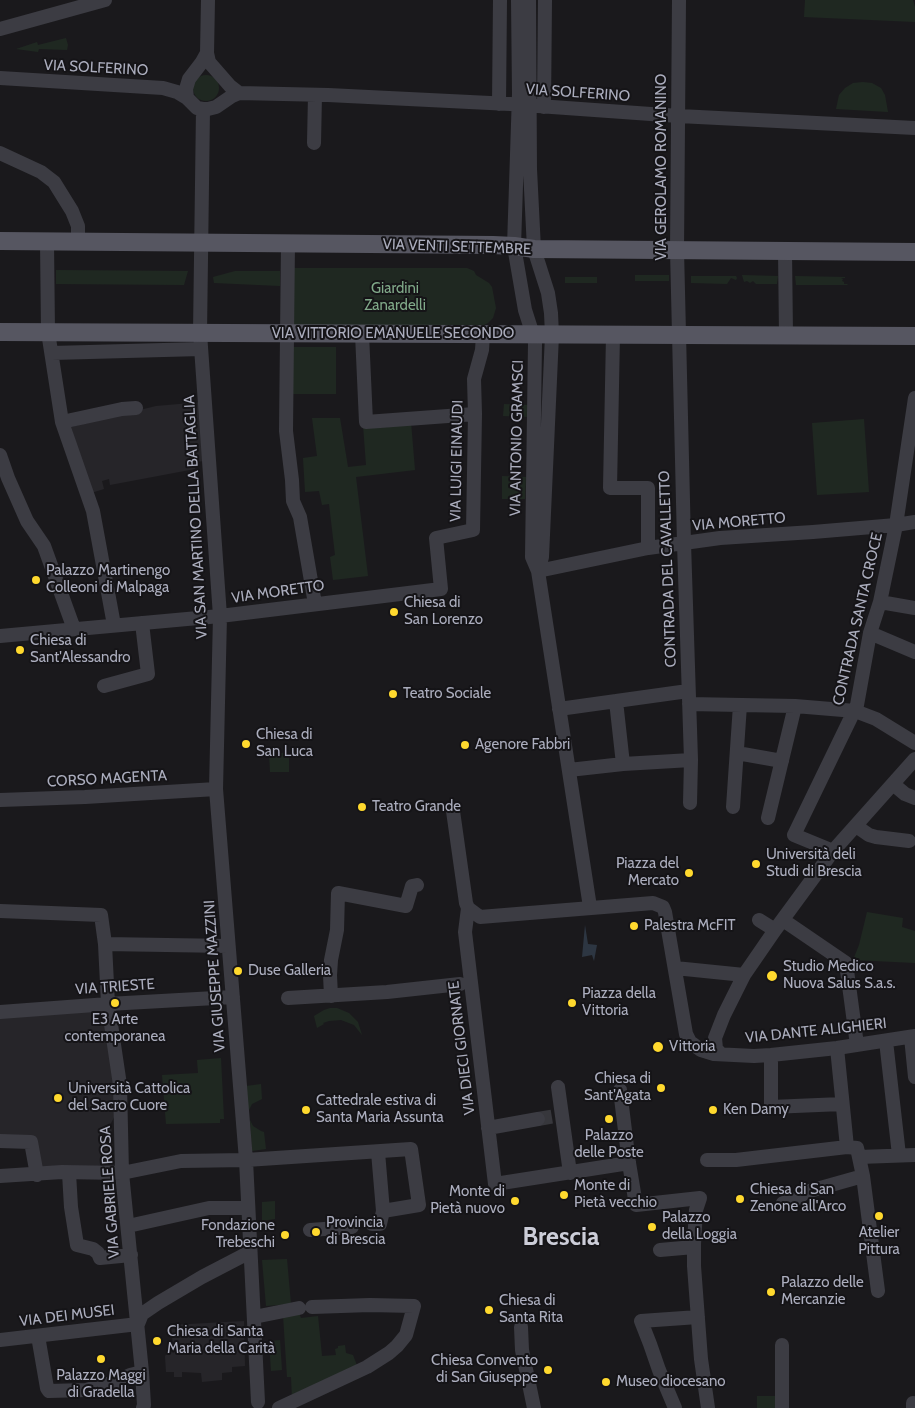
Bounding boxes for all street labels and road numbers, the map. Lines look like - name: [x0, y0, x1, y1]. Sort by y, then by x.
- street label: VIA SOLFERINO: [43, 56, 149, 80]
- street label: VIA GEROLAMO ROMANINO: [653, 74, 671, 260]
- street label: VIA SOLFERINO: [525, 80, 631, 106]
- street label: VIA VENTI SETTEMBRE: [382, 235, 532, 259]
- street label: VIA VITTORIO EMANUELE SECONDO: [272, 325, 514, 343]
- street label: VIA ANTONIO GRAMSCI: [507, 360, 527, 516]
- street label: VIA SAN MARTINO DELLA BATTAGLIA: [181, 395, 211, 639]
- street label: VIA LUIGI EINAUDI: [447, 400, 467, 522]
- street label: CONTRADA DEL CAVALLETTO: [656, 470, 680, 668]
- street label: VIA MORETTO: [692, 509, 786, 535]
- street label: CONTRADA SANTA CROCE: [829, 531, 887, 707]
- street label: VIA MORETTO: [230, 577, 326, 607]
- street label: CORSO MAGENTA: [47, 767, 167, 791]
- street label: VIA GIUSEPPE MAZZINI: [201, 899, 229, 1053]
- street label: VIA TRIESTE: [75, 975, 155, 999]
- street label: VIA DIECI GIORNATE: [445, 980, 479, 1116]
- street label: VIA DANTE ALIGHIERI: [744, 1015, 888, 1047]
- street label: VIA GABRIELE ROSA: [96, 1125, 124, 1259]
- street label: VIA DEI MUSEI: [18, 1301, 116, 1331]

